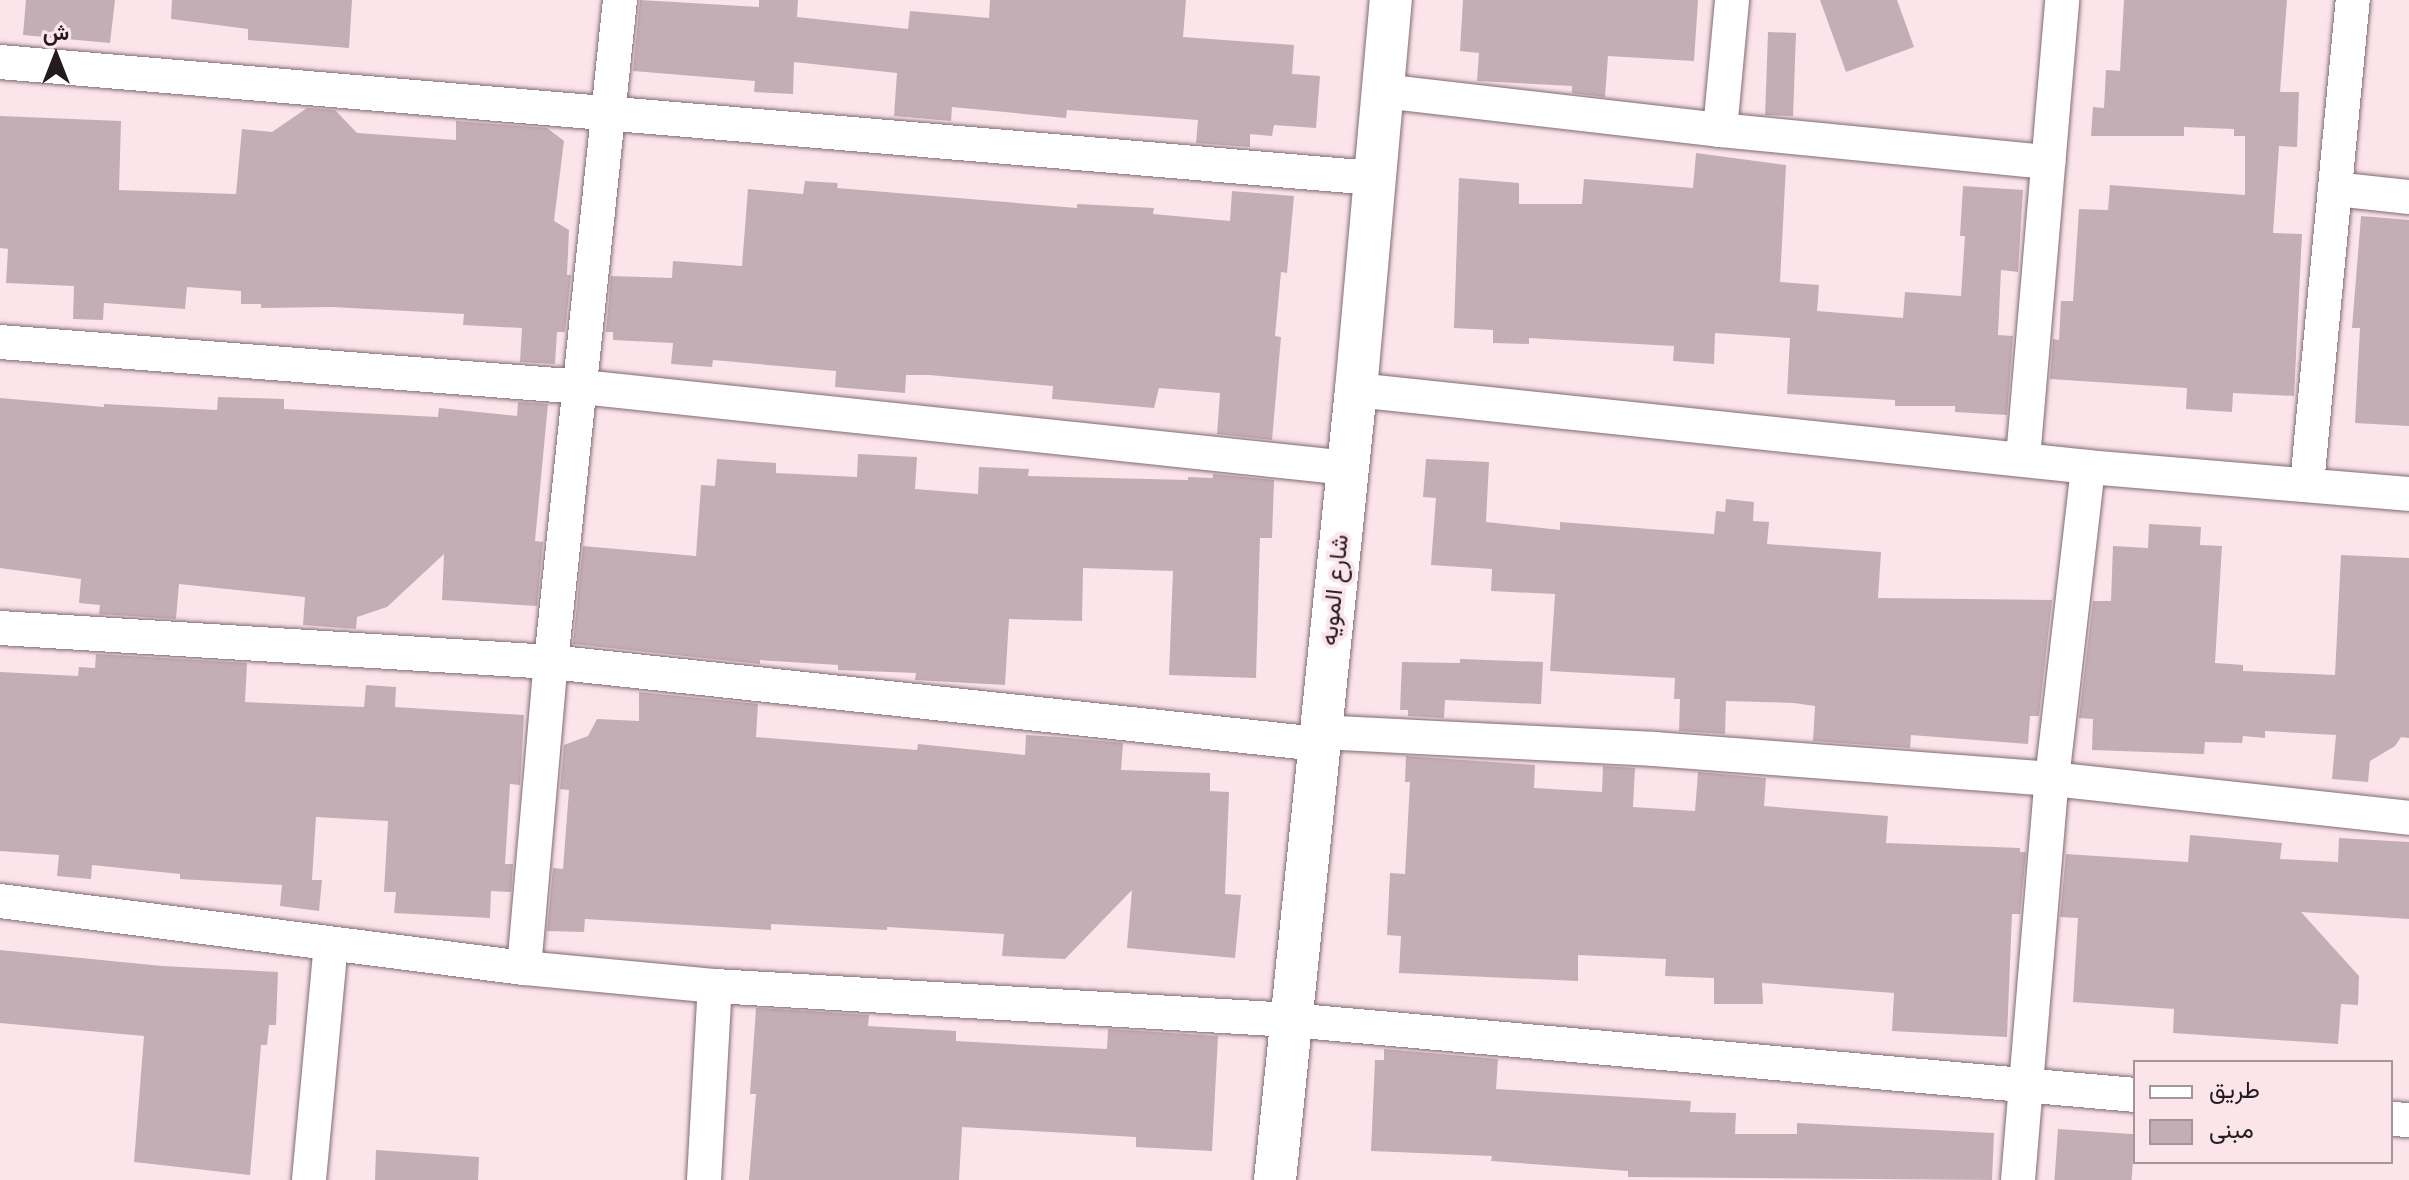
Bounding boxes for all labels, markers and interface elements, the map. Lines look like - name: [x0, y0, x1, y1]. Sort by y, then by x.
- north arrow: [16, 16, 96, 96]
- text: ش: [43, 18, 69, 46]
- street label: شارع المويه: [1314, 533, 1354, 647]
- legend: [2133, 1060, 2393, 1164]
- text: طريق: [2209, 1074, 2260, 1104]
- text: مبنى: [2209, 1114, 2254, 1144]

